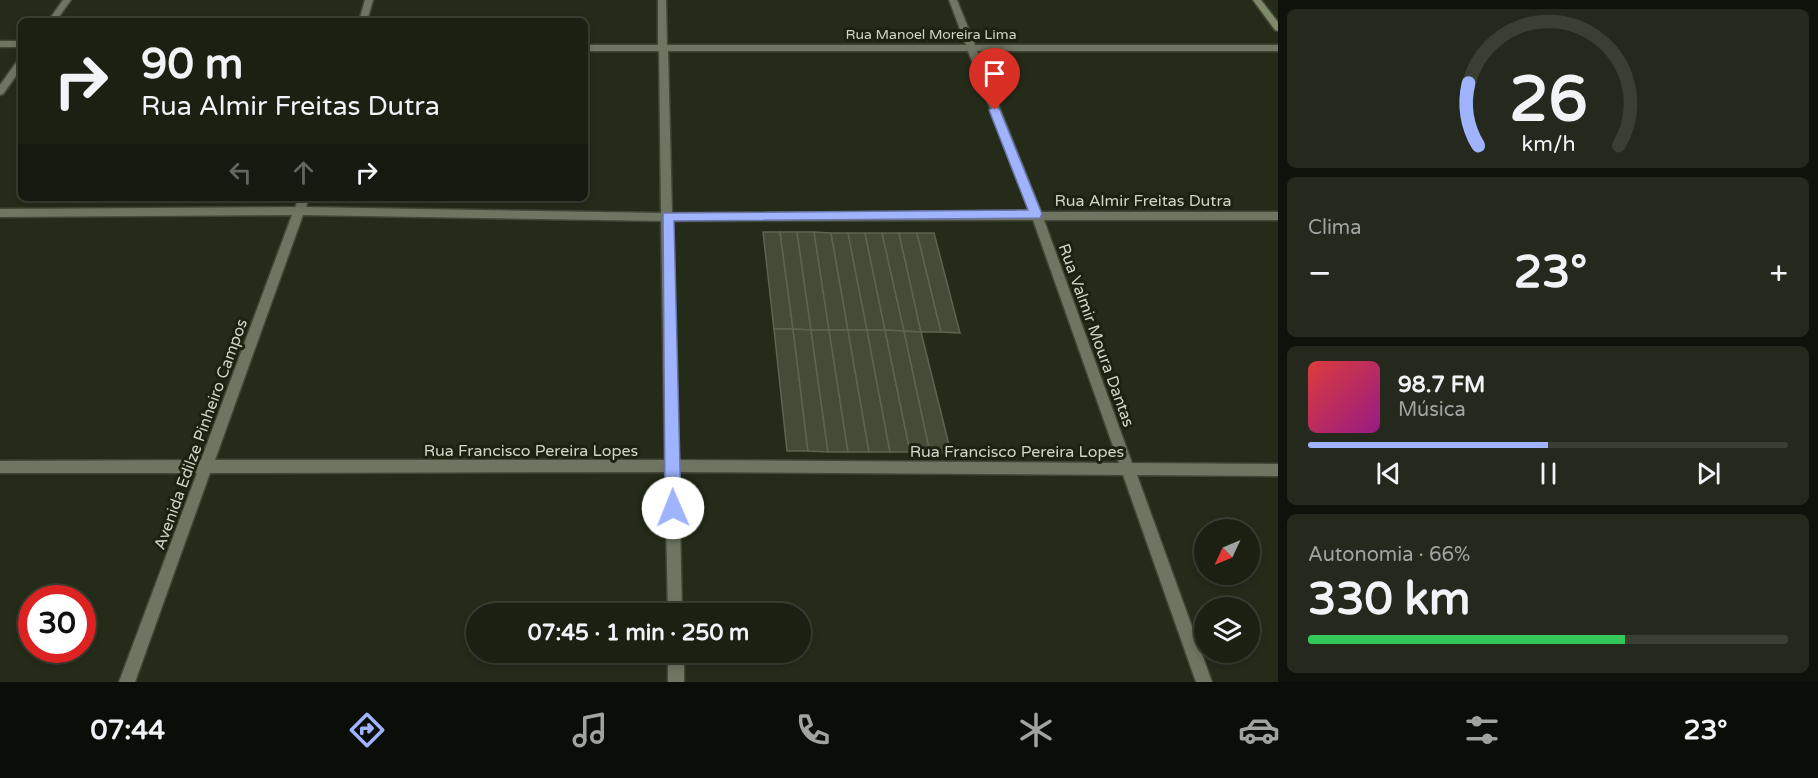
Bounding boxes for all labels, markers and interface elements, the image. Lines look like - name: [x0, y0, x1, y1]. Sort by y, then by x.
- street label: Rua Manoel Moreira Lima: [845, 26, 1017, 43]
- text: 90 m: [141, 39, 243, 90]
- icon: right: [42, 42, 120, 120]
- pin: [969, 48, 1020, 110]
- icon: arrive: [978, 57, 1011, 90]
- text: 26: [1509, 63, 1587, 138]
- text: Rua Almir Freitas Dutra: [141, 90, 440, 123]
- text: km/h: [1521, 131, 1575, 157]
- icon: left: [224, 156, 257, 189]
- icon: ahead: [287, 156, 320, 189]
- icon: right: [350, 156, 383, 189]
- street label: Rua Almir Freitas Dutra: [1054, 191, 1232, 211]
- text: Clima: [1308, 216, 1361, 240]
- street label: Rua Valmir Moura Dantas: [1054, 241, 1139, 430]
- text: 23°: [1514, 246, 1587, 300]
- text: −: [1308, 254, 1332, 293]
- text: +: [1769, 254, 1788, 293]
- street label: Avenida Edilze Pinheiro Campos: [150, 316, 252, 553]
- text: 98.7 FM: [1398, 372, 1485, 398]
- text: Música: [1398, 398, 1466, 422]
- street label: Rua Francisco Pereira Lopes: [424, 441, 638, 461]
- street label: Rua Francisco Pereira Lopes: [910, 442, 1124, 462]
- icon: previous: [1372, 457, 1405, 490]
- icon: pause: [1532, 457, 1565, 490]
- icon: next: [1692, 457, 1725, 490]
- position arrow: [641, 476, 705, 540]
- north arrow: [1194, 519, 1260, 585]
- map controls: [1194, 519, 1260, 663]
- text: Autonomia · 66%: [1308, 543, 1470, 567]
- text: 330 km: [1308, 573, 1470, 627]
- speed limit sign: 30: [18, 585, 96, 663]
- button: layers: [1194, 597, 1260, 663]
- text: 07:45 · 1 min · 250 m: [528, 620, 749, 646]
- icon: directions: [346, 709, 388, 751]
- icon: music: [569, 709, 611, 751]
- icon: phone: [792, 709, 834, 751]
- icon: climate: [1015, 709, 1057, 751]
- icon: car: [1238, 709, 1280, 751]
- icon: filters: [1461, 709, 1503, 751]
- text: 07:44: [90, 714, 165, 747]
- text: 23°: [1683, 714, 1728, 747]

